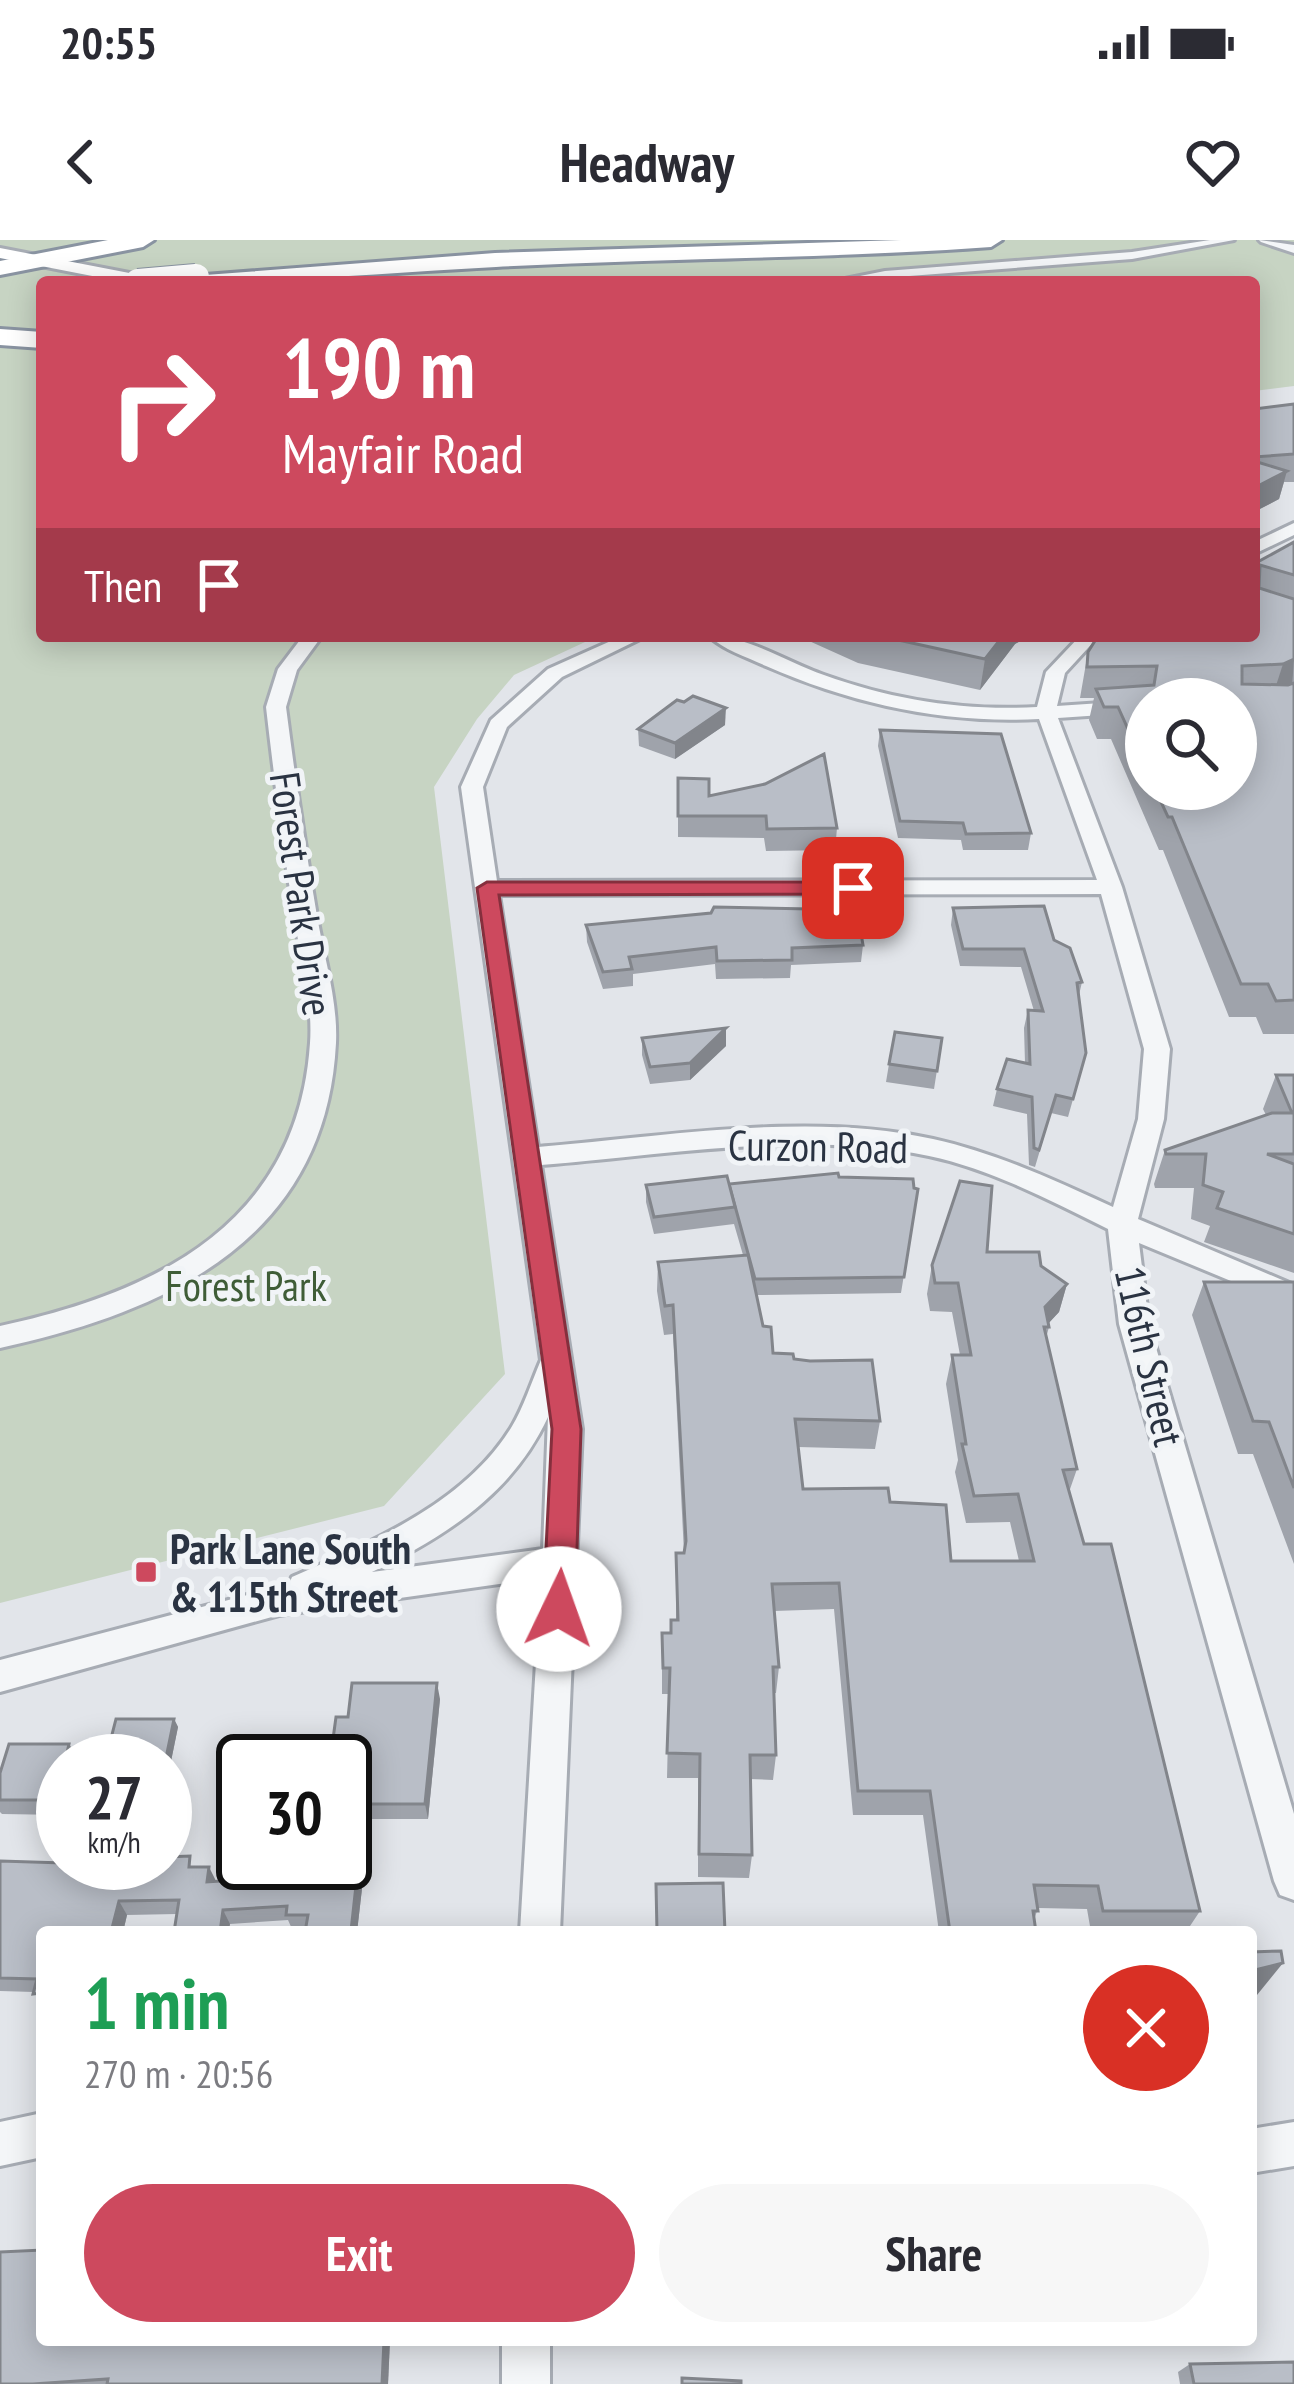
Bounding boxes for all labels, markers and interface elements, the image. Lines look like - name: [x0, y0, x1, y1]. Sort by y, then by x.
- text: 20:55: [60, 13, 157, 71]
- text: Headway: [560, 127, 734, 197]
- icon: back: [48, 129, 114, 195]
- icon: heart: [1180, 129, 1246, 195]
- text: 190 m: [282, 312, 475, 421]
- icon: right: [84, 324, 240, 480]
- text: Mayfair Road: [282, 418, 524, 488]
- icon: arrive: [186, 552, 252, 618]
- text: Then: [84, 556, 162, 614]
- map controls: [1125, 678, 1257, 810]
- button: search: [1125, 678, 1257, 810]
- street label: Forest Park Drive: [258, 769, 346, 1019]
- pin: [802, 837, 904, 939]
- icon: arrive: [820, 855, 886, 921]
- street label: Curzon Road: [727, 1117, 909, 1175]
- park label: Forest Park: [165, 1258, 327, 1313]
- street label: 116th Street: [1103, 1261, 1197, 1452]
- place label: Park Lane South & 115th Street: [170, 1521, 411, 1624]
- position arrow: [496, 1546, 622, 1672]
- marker: Park Lane South & 115th Street: [133, 1559, 159, 1585]
- speed limit sign: 30: [216, 1734, 372, 1890]
- text: 27: [85, 1758, 143, 1836]
- text: km/h: [87, 1822, 141, 1861]
- text: 1 min: [84, 1956, 229, 2049]
- button: close: [1083, 1965, 1209, 2091]
- text: 270 m · 20:56: [84, 2048, 273, 2099]
- button: Exit: [84, 2184, 635, 2322]
- button: Share: [659, 2184, 1209, 2322]

